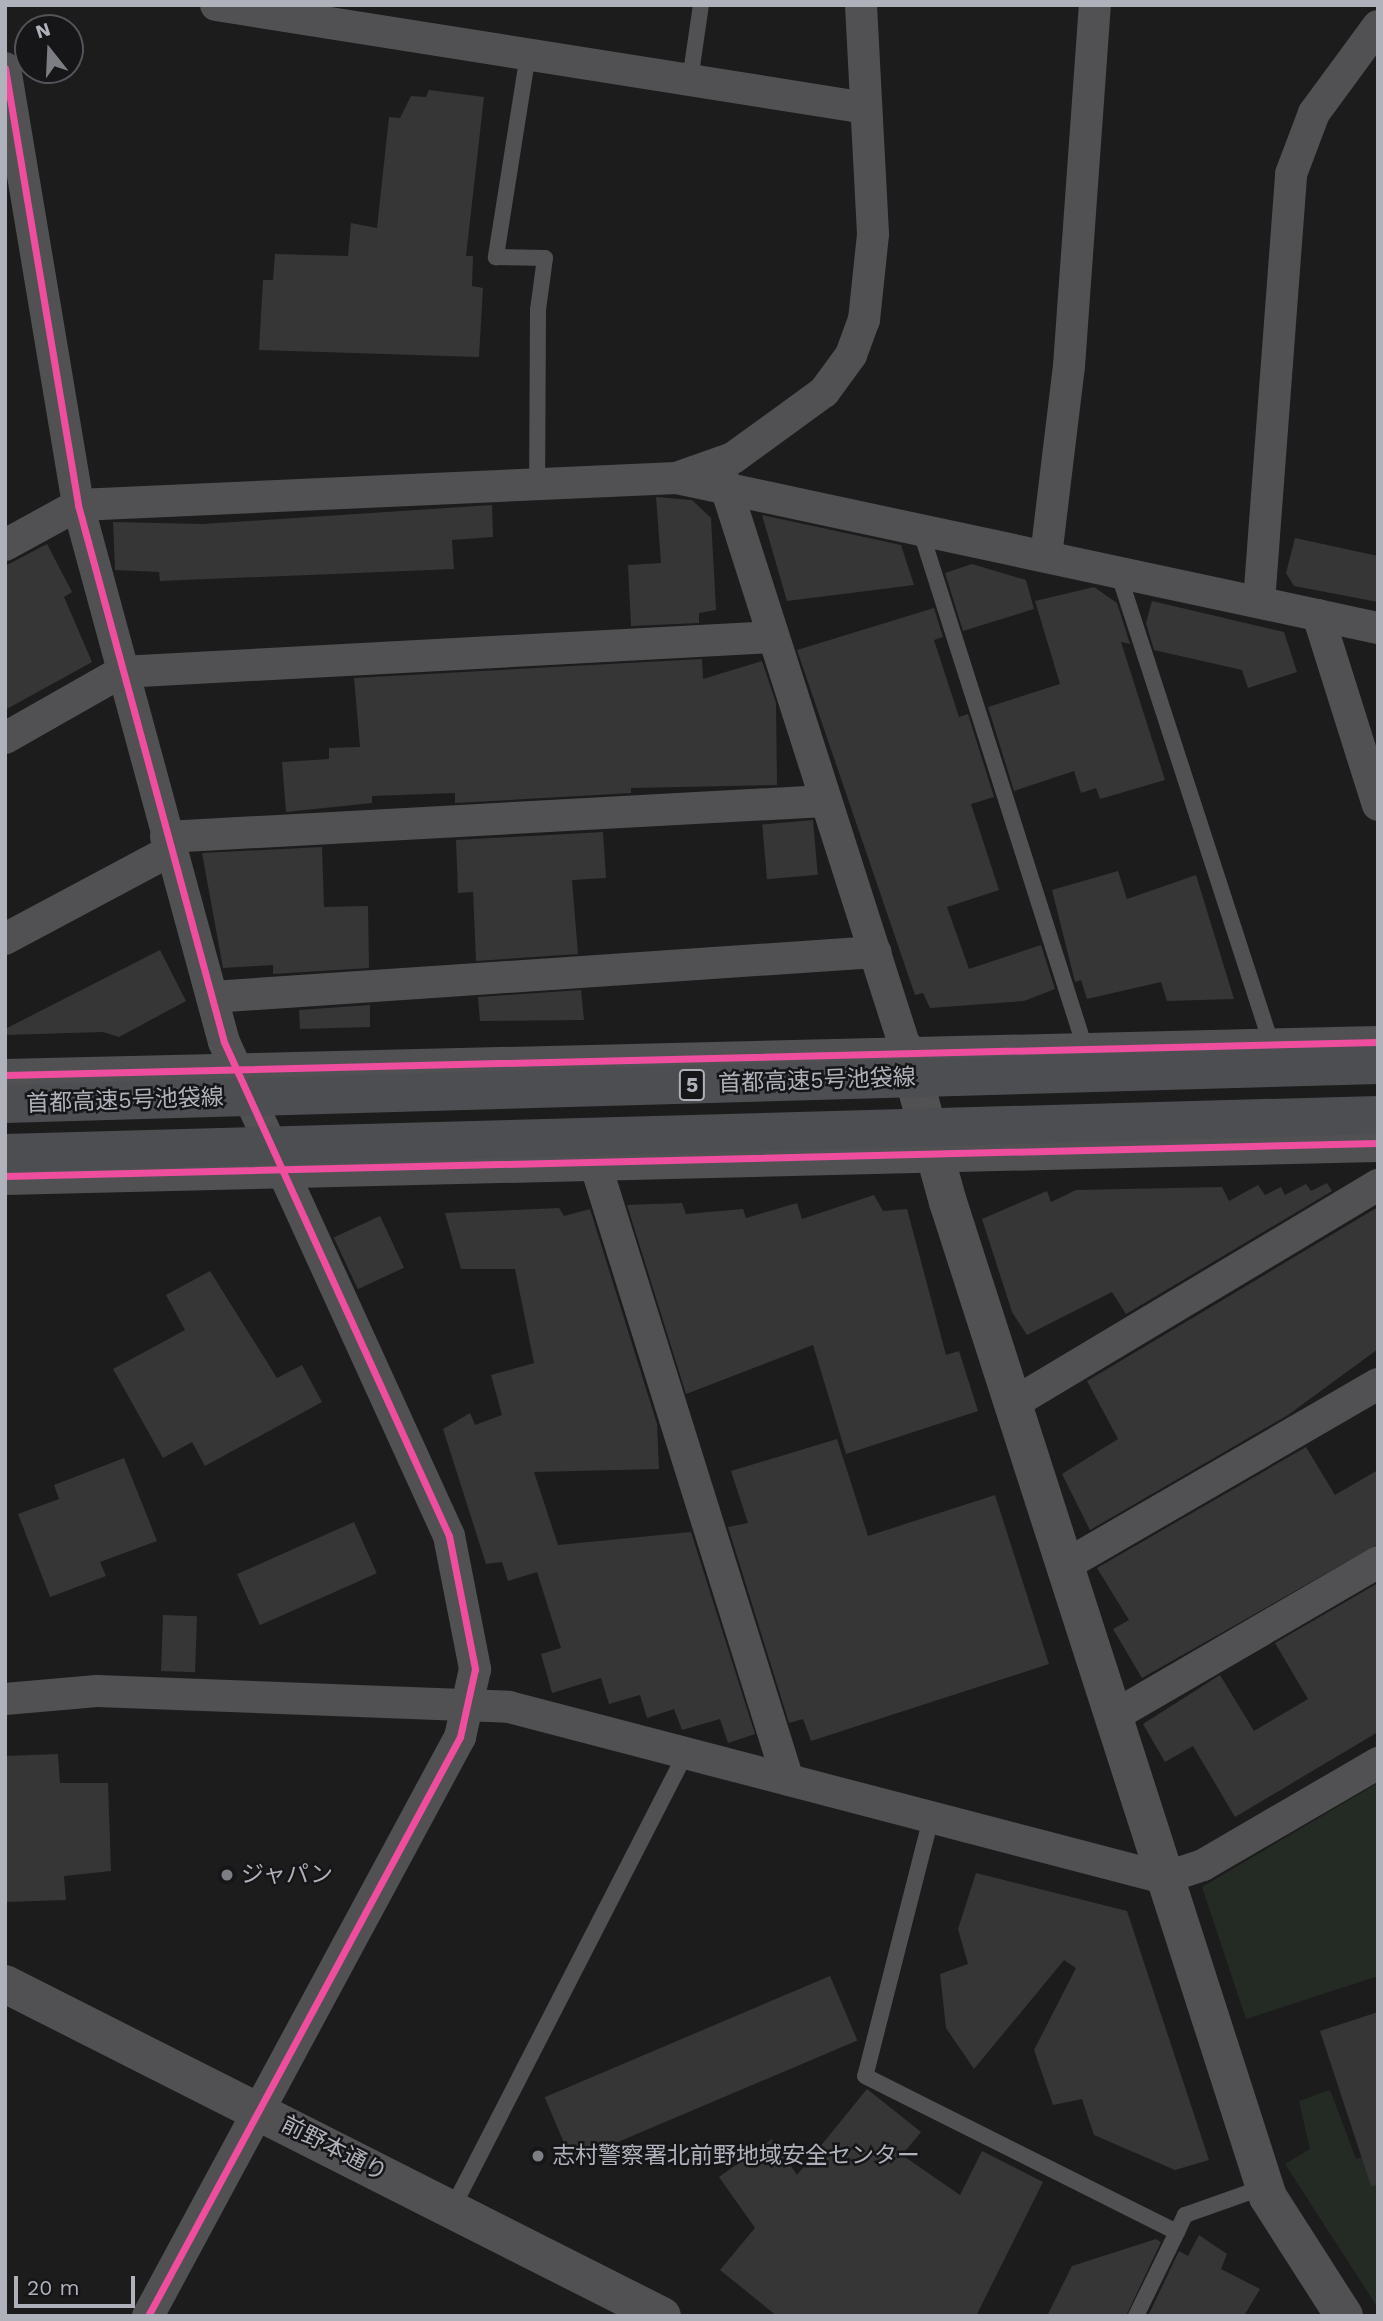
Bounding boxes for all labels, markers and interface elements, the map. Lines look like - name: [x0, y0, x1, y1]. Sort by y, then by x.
- north arrow: [14, 14, 84, 84]
- text: N: [33, 17, 53, 44]
- street label: 首都高速5号池袋線: [718, 1064, 916, 1098]
- road number: 5: [678, 1068, 706, 1102]
- street label: 首都高速5号池袋線: [26, 1084, 224, 1118]
- place label: ジャパン: [241, 1861, 333, 1889]
- marker: ジャパン: [219, 1867, 235, 1883]
- street label: 前野本通り: [277, 2111, 391, 2187]
- place label: 志村警察署北前野地域安全センター: [552, 2142, 920, 2170]
- marker: 志村警察署北前野地域安全センター: [530, 2148, 546, 2164]
- scale bar: [18, 2262, 138, 2306]
- text: 20 m: [27, 2275, 79, 2300]

